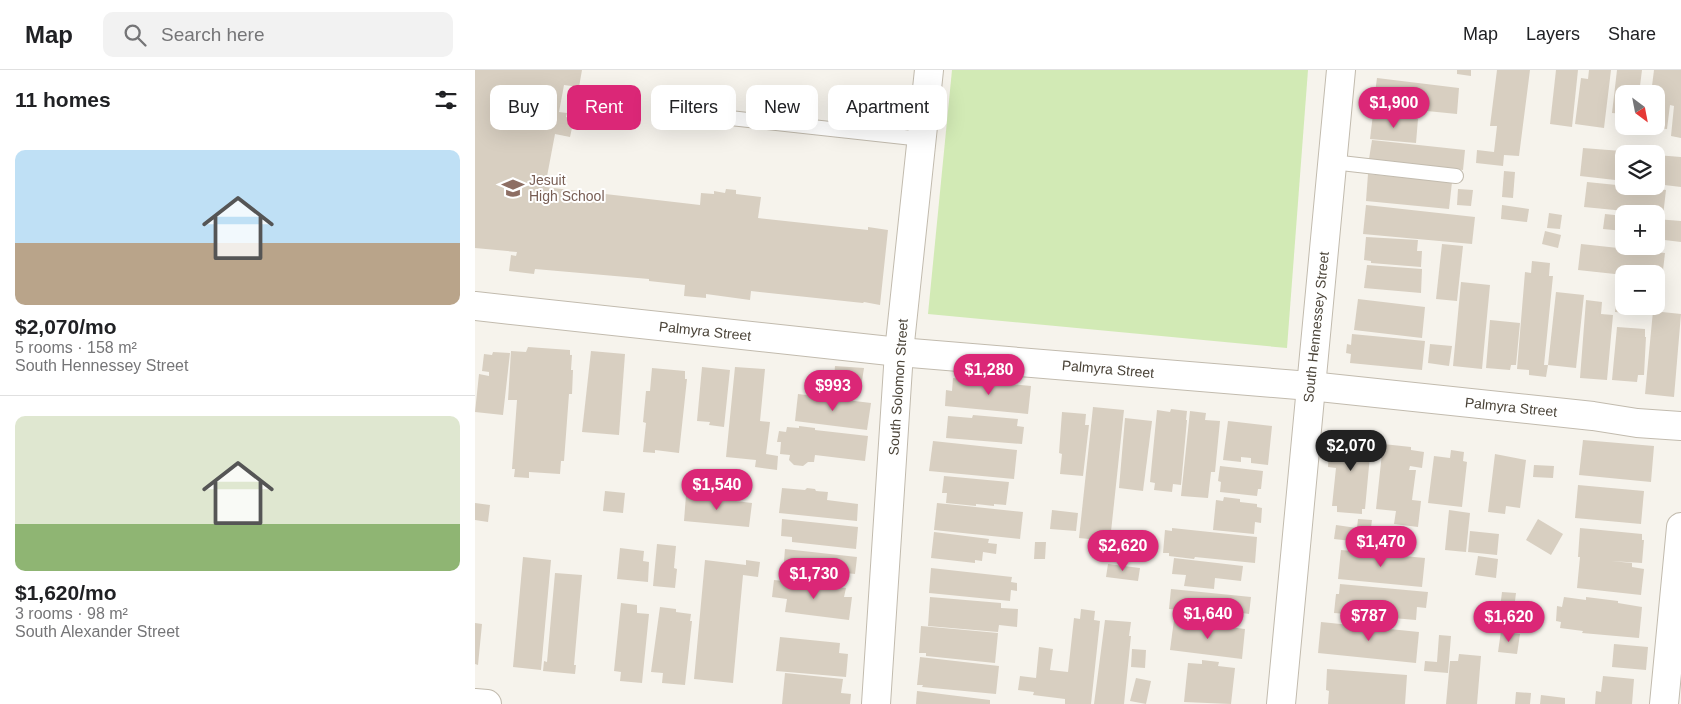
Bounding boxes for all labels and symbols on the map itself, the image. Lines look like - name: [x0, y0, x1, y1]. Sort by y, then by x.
- north arrow: [1615, 85, 1665, 135]
- pin: $1,900: [1353, 87, 1435, 129]
- place label: Jesuit High School: [529, 172, 605, 204]
- school or university icon: Jesuit High School: [500, 175, 526, 201]
- street label: South Hennessey Street: [1300, 251, 1332, 403]
- street label: Palmyra Street: [658, 318, 752, 344]
- street label: South Solomon Street: [885, 318, 911, 456]
- pin: $1,280: [948, 354, 1030, 396]
- street label: Palmyra Street: [1061, 357, 1155, 381]
- pin: $993: [803, 370, 863, 412]
- street label: Palmyra Street: [1464, 394, 1558, 420]
- pin: $2,070: [1310, 430, 1392, 472]
- pin: $1,540: [676, 468, 758, 511]
- pin: $1,470: [1340, 526, 1422, 568]
- pin: $2,620: [1082, 530, 1164, 572]
- pin: $1,730: [773, 558, 855, 600]
- pin: $1,640: [1167, 598, 1249, 640]
- pin: $787: [1339, 600, 1399, 642]
- pin: $1,620: [1468, 600, 1550, 643]

